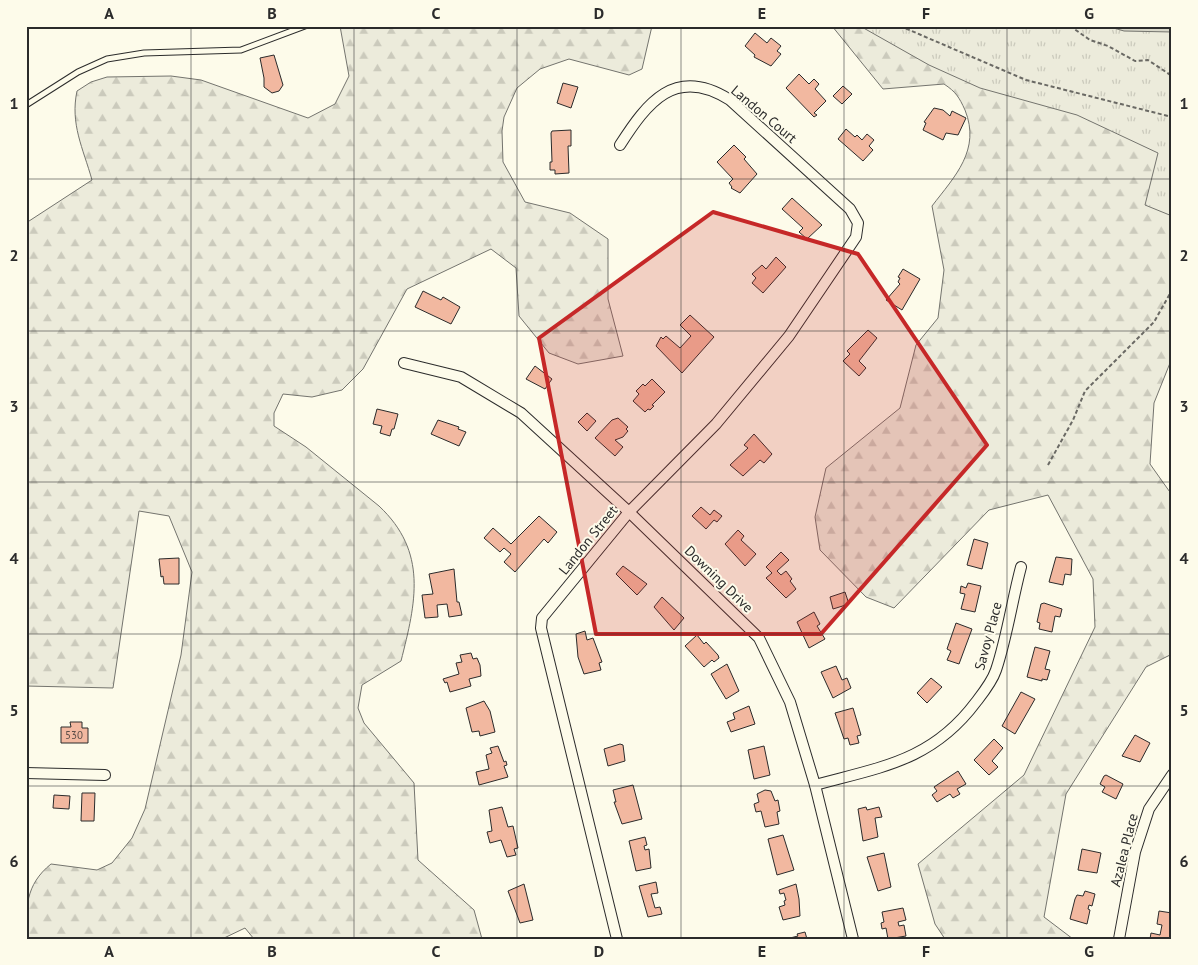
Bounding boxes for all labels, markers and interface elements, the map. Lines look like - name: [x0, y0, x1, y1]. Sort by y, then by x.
- text: A: [104, 3, 114, 23]
- text: B: [267, 3, 277, 23]
- text: C: [432, 3, 441, 23]
- text: D: [594, 3, 604, 23]
- text: E: [758, 3, 766, 23]
- text: F: [922, 3, 930, 23]
- text: G: [1084, 3, 1094, 23]
- street label: Landon Court: [727, 81, 801, 147]
- text: 1: [9, 93, 19, 113]
- text: 1: [1179, 93, 1189, 113]
- text: 2: [9, 245, 19, 265]
- text: 2: [1179, 245, 1189, 265]
- text: 3: [9, 396, 19, 416]
- text: 3: [1179, 396, 1189, 416]
- street label: Landon Street: [555, 502, 622, 578]
- street label: Downing Drive: [681, 542, 757, 616]
- text: 4: [9, 548, 19, 568]
- text: 4: [1179, 548, 1189, 568]
- street label: Savoy Place: [970, 600, 1006, 672]
- text: 5: [9, 700, 19, 720]
- text: 5: [1179, 700, 1189, 720]
- house number: 530: [65, 728, 83, 742]
- street label: Azalea Place: [1106, 811, 1142, 889]
- text: 6: [9, 851, 19, 871]
- text: 6: [1179, 851, 1189, 871]
- text: A: [104, 941, 114, 961]
- text: B: [267, 941, 277, 961]
- text: C: [432, 941, 441, 961]
- text: D: [594, 941, 604, 961]
- text: E: [758, 941, 766, 961]
- text: F: [922, 941, 930, 961]
- text: G: [1084, 941, 1094, 961]

